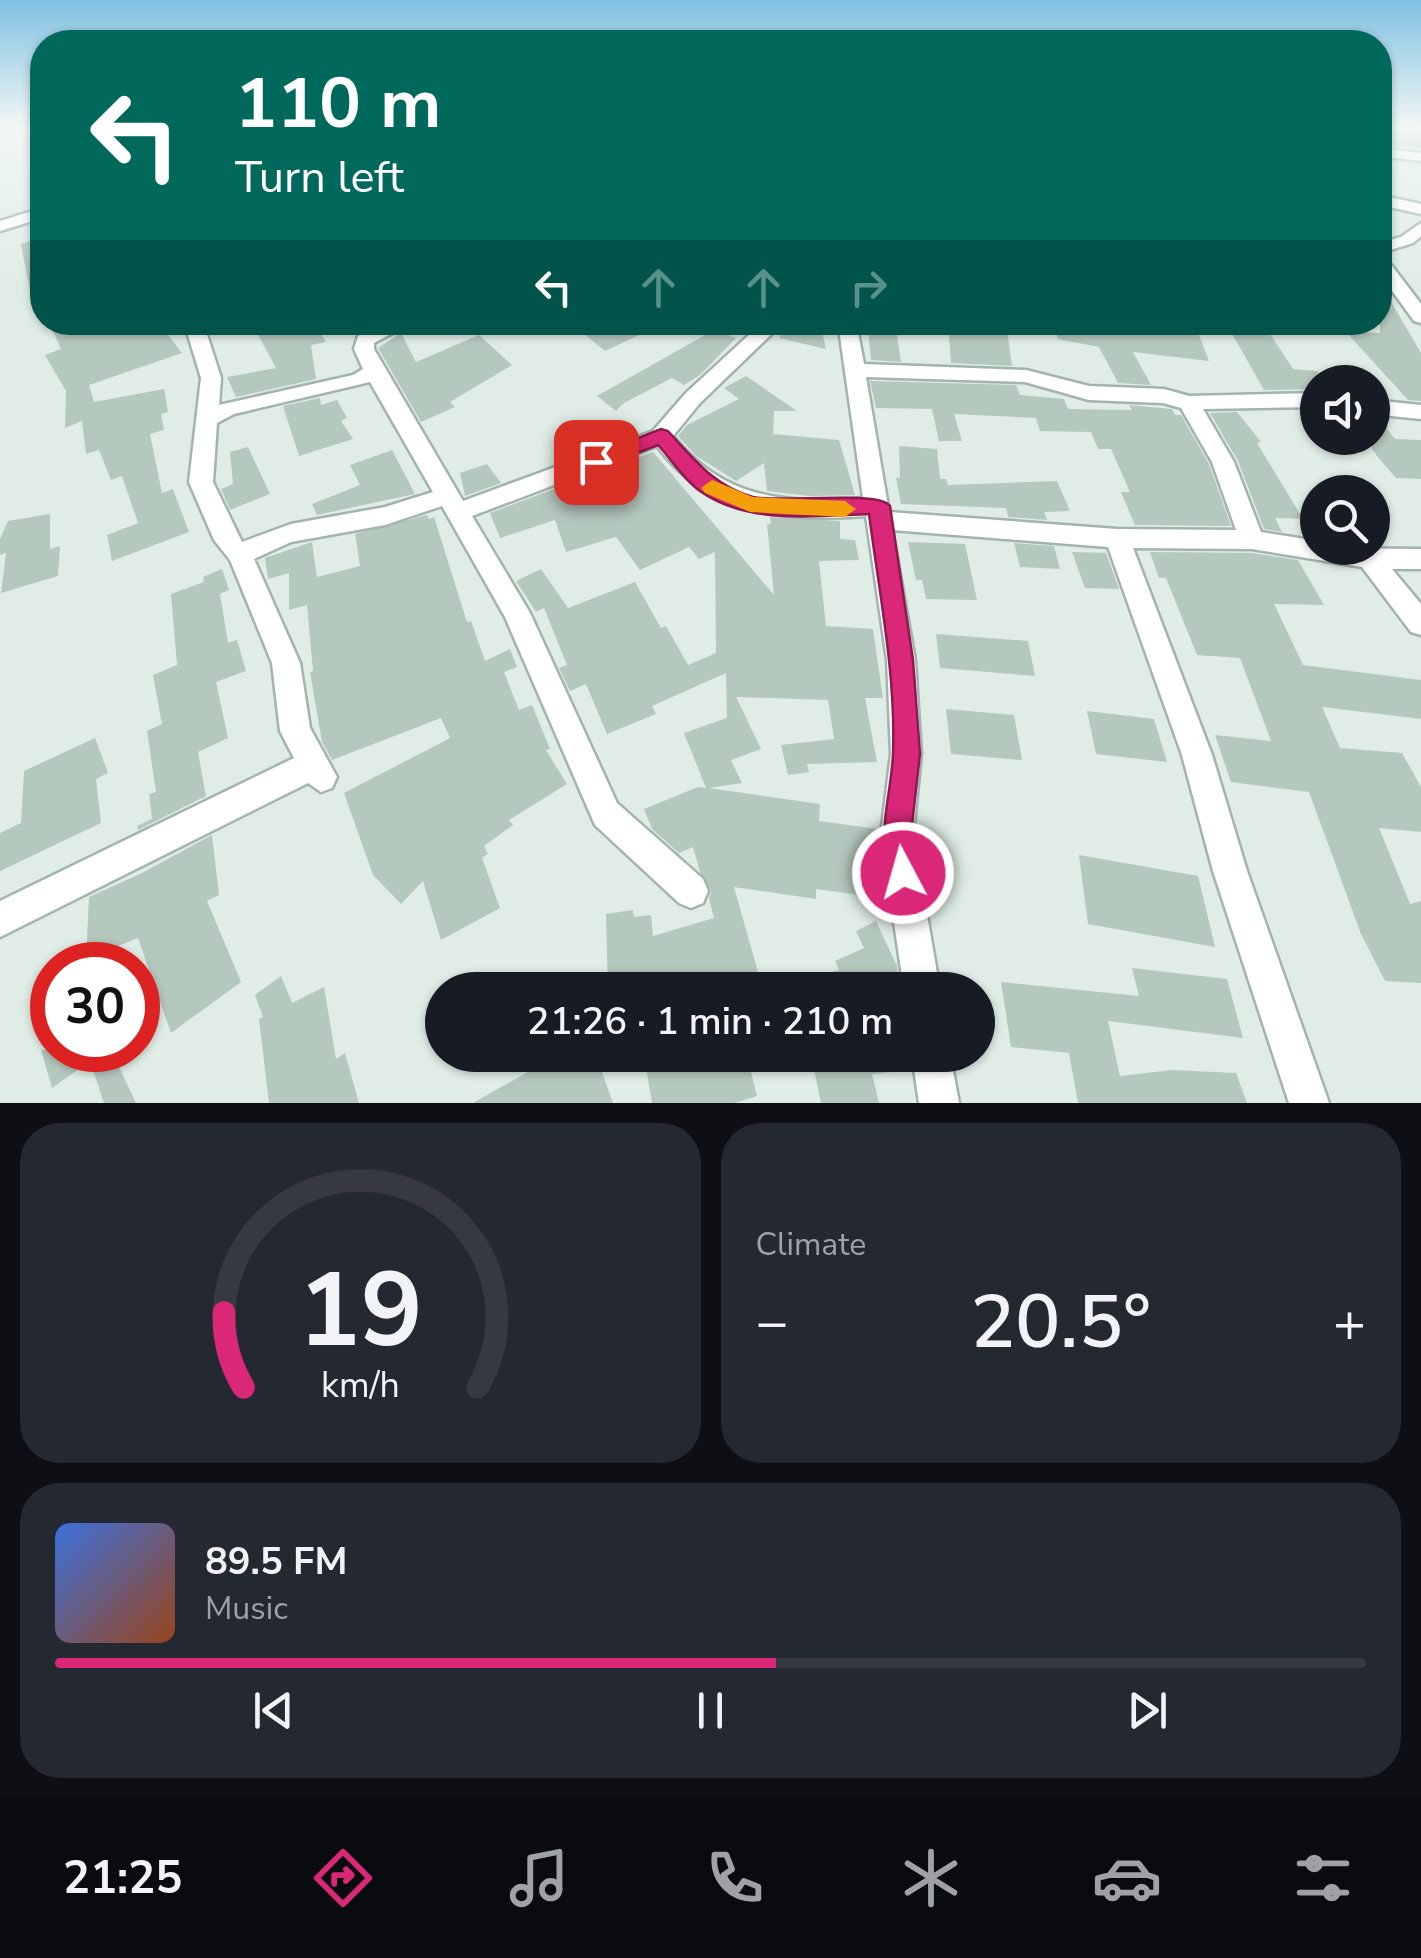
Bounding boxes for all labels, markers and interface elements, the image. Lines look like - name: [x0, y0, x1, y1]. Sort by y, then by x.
- text: 110 m: [235, 56, 441, 152]
- icon: left: [70, 70, 200, 200]
- text: Turn left: [235, 147, 404, 208]
- icon: left: [526, 260, 581, 315]
- icon: ahead: [631, 260, 686, 315]
- icon: ahead: [736, 260, 791, 315]
- icon: right: [841, 260, 896, 315]
- map controls: [1300, 365, 1390, 565]
- button: sound: [1300, 365, 1390, 455]
- pin: [554, 420, 639, 505]
- icon: arrive: [569, 435, 624, 490]
- button: search: [1300, 475, 1390, 565]
- position arrow: [851, 821, 955, 925]
- speed limit sign: 30: [30, 942, 160, 1072]
- text: 21:26 · 1 min · 210 m: [527, 996, 893, 1047]
- text: Climate: [756, 1223, 866, 1266]
- text: 19: [298, 1240, 423, 1382]
- text: 20.5°: [970, 1271, 1151, 1373]
- text: −: [756, 1285, 789, 1360]
- text: +: [1333, 1285, 1366, 1360]
- text: km/h: [321, 1361, 400, 1410]
- text: 89.5 FM: [205, 1536, 347, 1587]
- text: Music: [205, 1587, 288, 1630]
- icon: previous: [246, 1683, 301, 1738]
- icon: pause: [683, 1683, 738, 1738]
- icon: next: [1120, 1683, 1175, 1738]
- icon: directions: [308, 1843, 378, 1913]
- icon: music: [504, 1843, 574, 1913]
- icon: phone: [700, 1843, 770, 1913]
- icon: climate: [896, 1843, 966, 1913]
- icon: car: [1092, 1843, 1162, 1913]
- icon: filters: [1288, 1843, 1358, 1913]
- text: 21:25: [63, 1848, 182, 1909]

